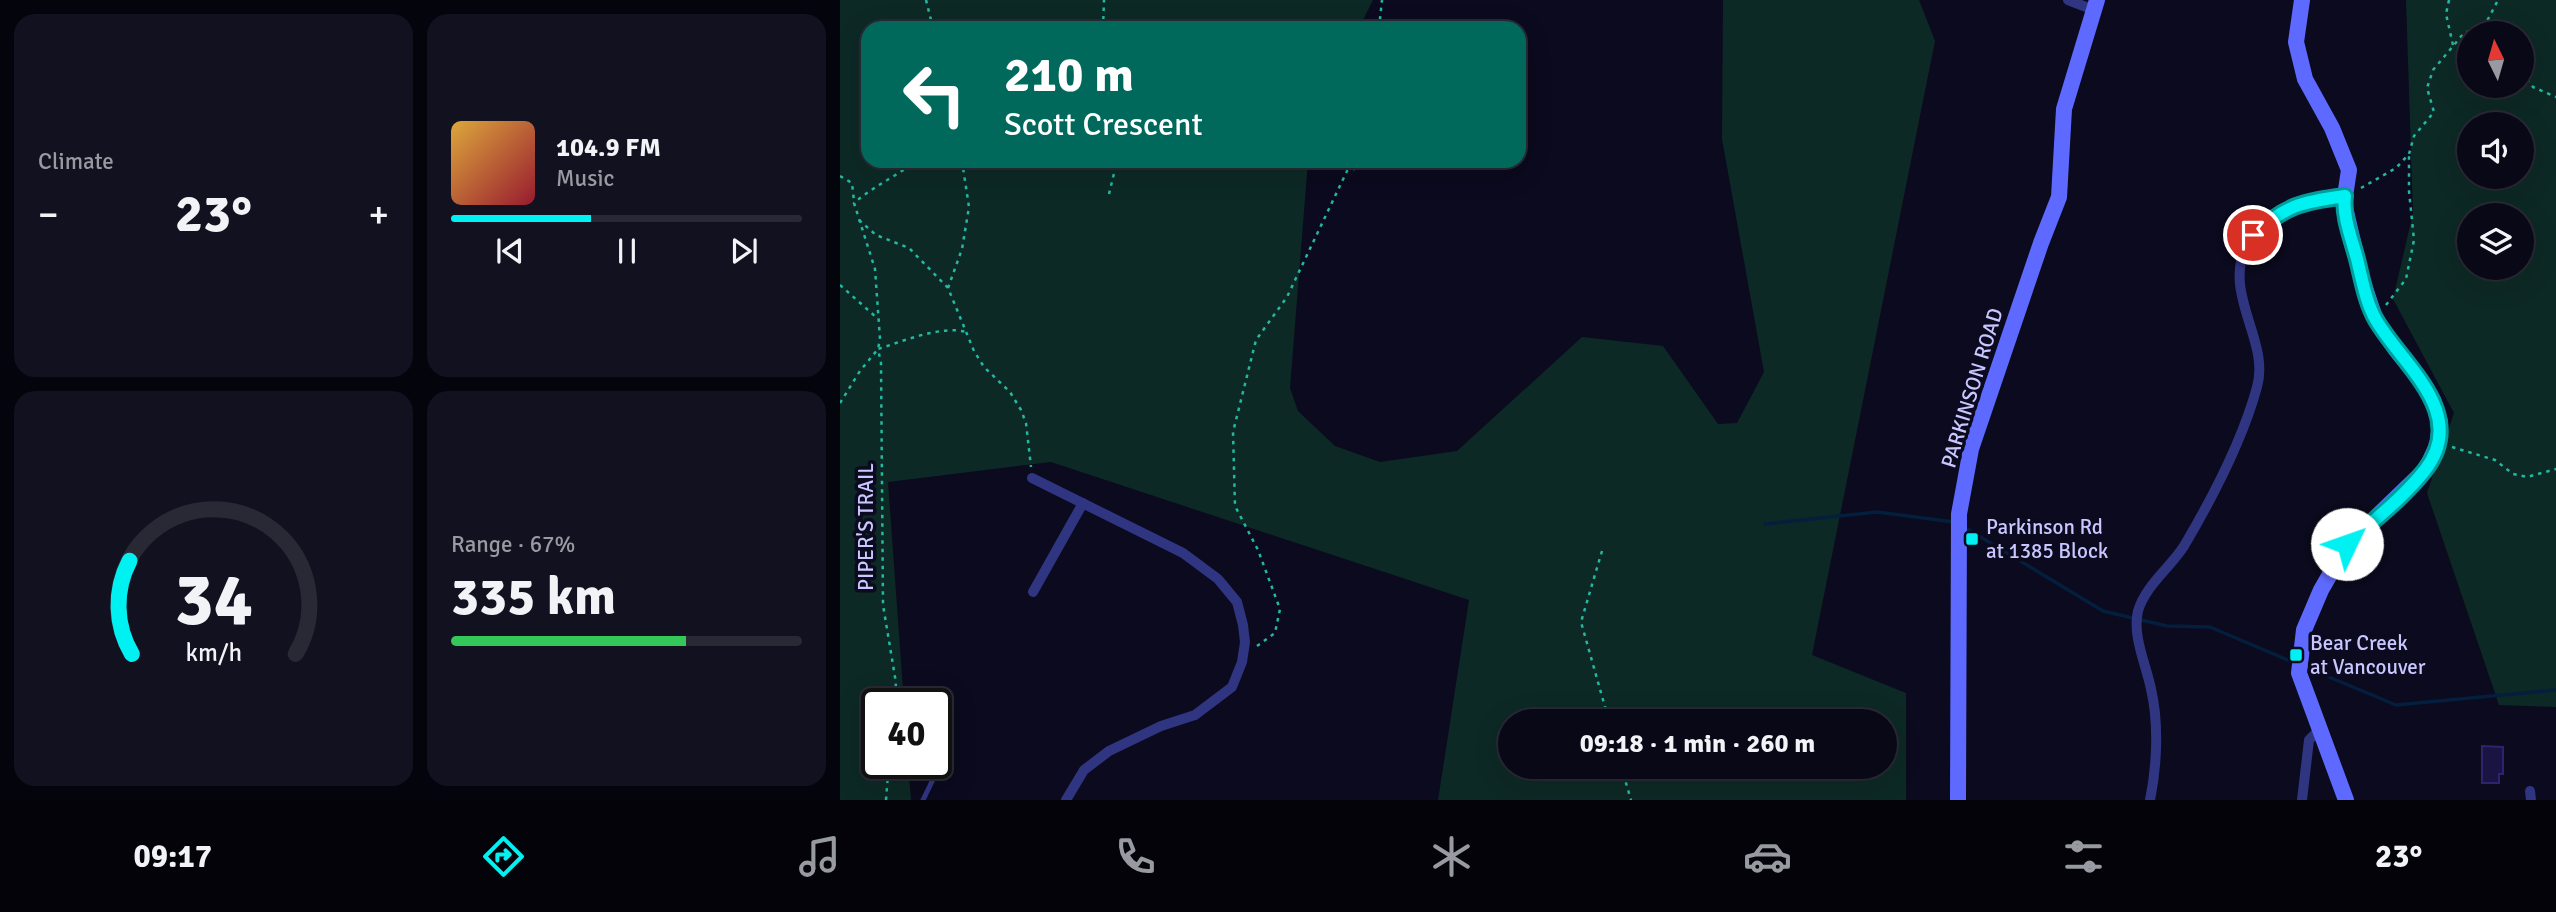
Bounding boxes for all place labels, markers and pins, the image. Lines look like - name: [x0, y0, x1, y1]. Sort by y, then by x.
- pin: [2223, 205, 2283, 265]
- place label: Parkinson Rd at 1385 Block: [1986, 514, 2109, 564]
- marker: Parkinson Rd at 1385 Block: [1964, 531, 1980, 547]
- place label: Bear Creek at Vancouver: [2310, 630, 2426, 680]
- marker: Bear Creek at Vancouver: [2288, 647, 2304, 663]

